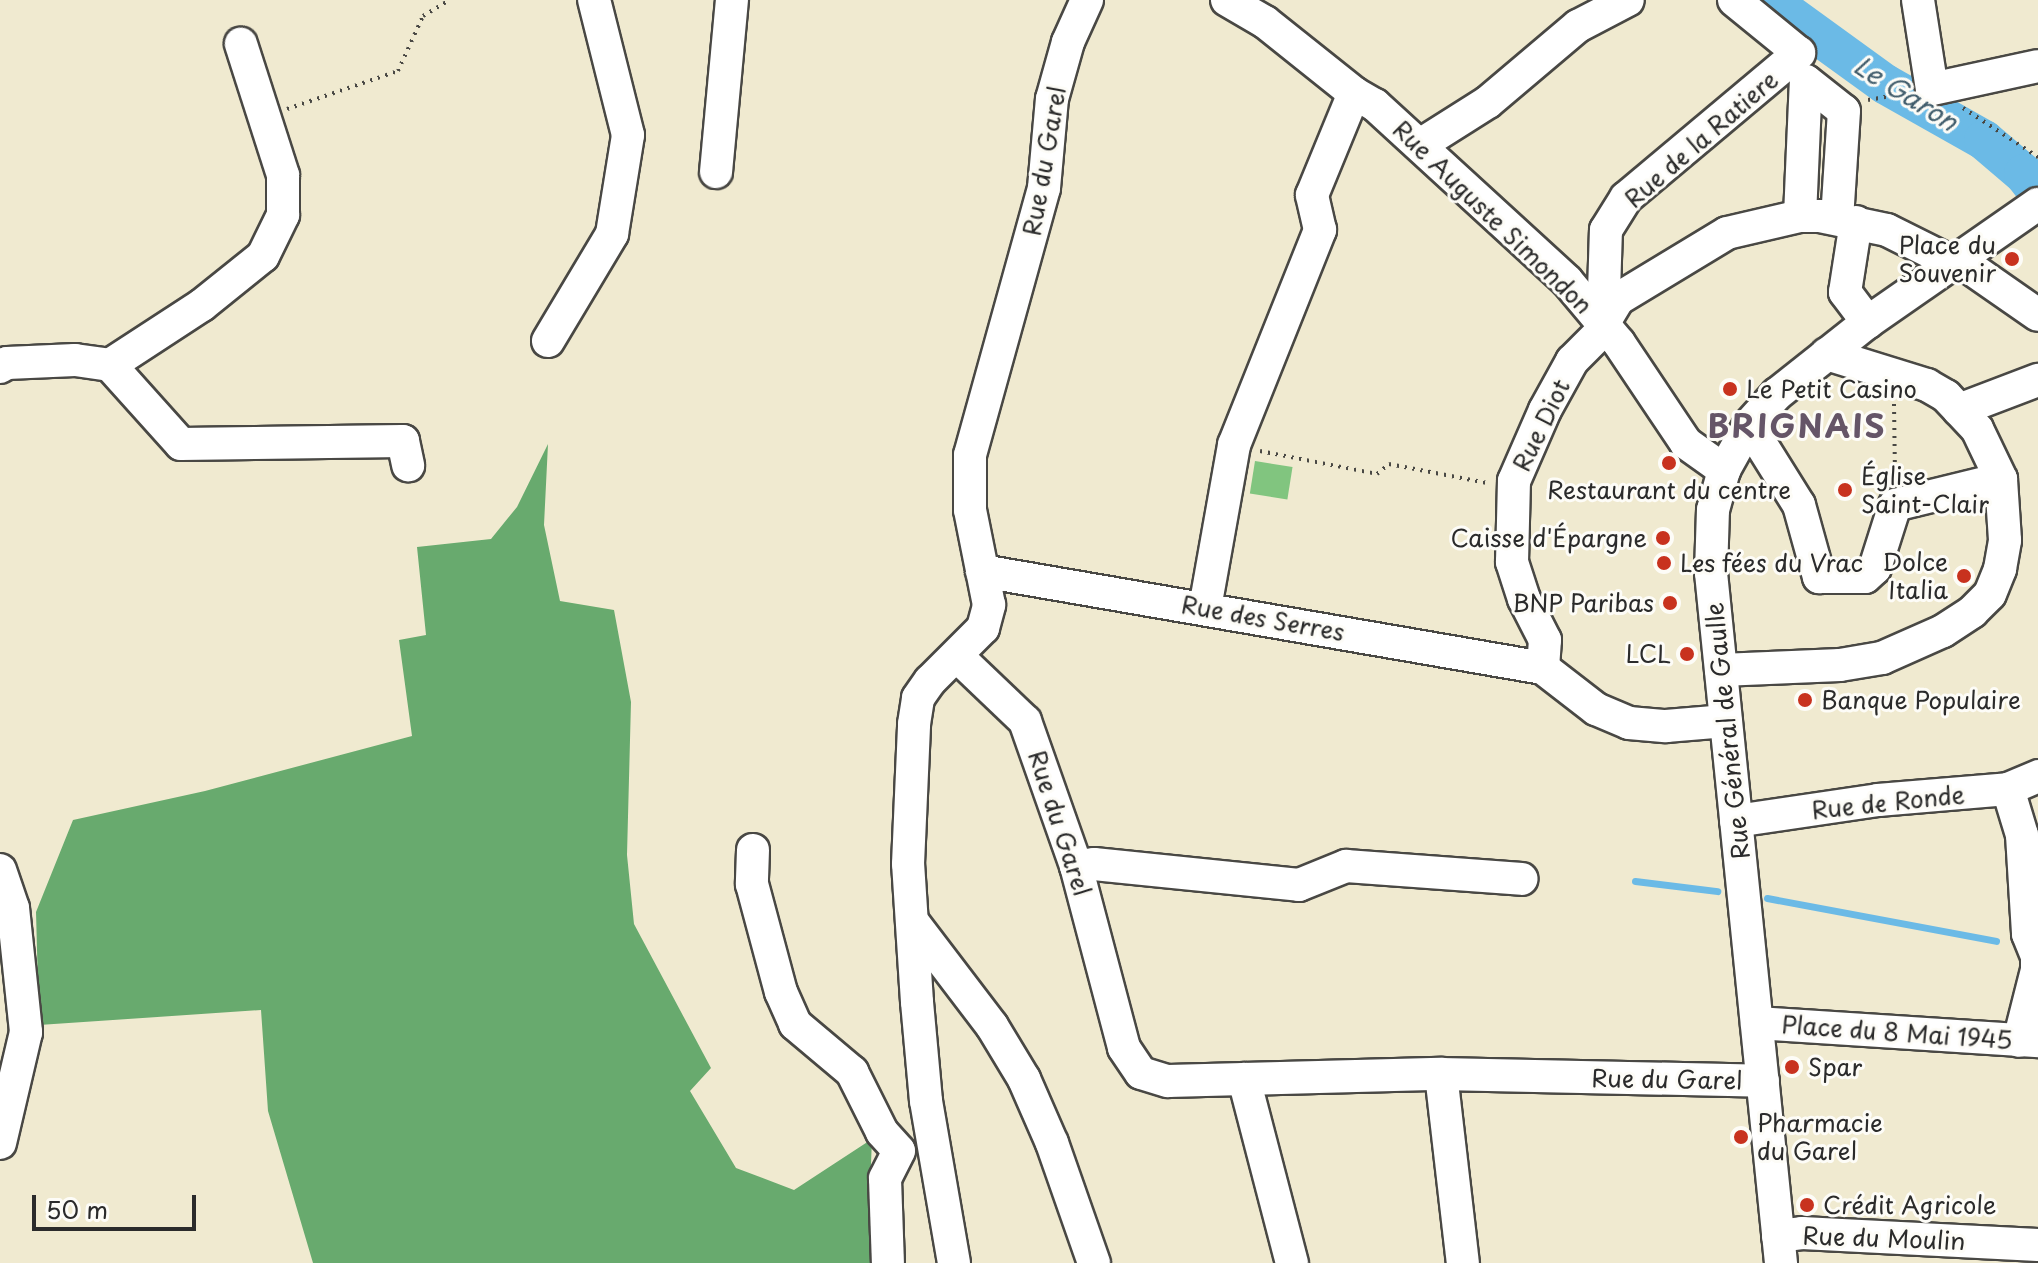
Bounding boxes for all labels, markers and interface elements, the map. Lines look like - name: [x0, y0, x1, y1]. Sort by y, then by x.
- water label: Le Garon: [1849, 49, 1963, 137]
- street label: Rue de la Ratiere: [1617, 63, 1785, 215]
- street label: Rue du Garel: [1017, 84, 1071, 238]
- street label: Rue Auguste Simondon: [1387, 114, 1599, 320]
- place label: Place du Souvenir: [1898, 231, 1996, 287]
- marker: Place du Souvenir: [2003, 250, 2021, 268]
- street label: Rue Diot: [1506, 374, 1576, 476]
- place label: Le Petit Casino: [1746, 375, 1919, 403]
- marker: Le Petit Casino: [1721, 380, 1739, 398]
- district label: BRIGNAIS: [1707, 406, 1887, 444]
- marker: Restaurant du centre: [1660, 454, 1678, 472]
- place label: Église Saint-Clair: [1861, 462, 1989, 518]
- place label: Restaurant du centre: [1546, 476, 1792, 504]
- marker: Église Saint-Clair: [1836, 481, 1854, 499]
- place label: Caisse d'Épargne: [1450, 524, 1647, 552]
- marker: Caisse d'Épargne: [1654, 529, 1672, 547]
- place label: Dolce Italia: [1882, 548, 1948, 604]
- place label: Les fées du Vrac: [1680, 549, 1868, 577]
- marker: Les fées du Vrac: [1655, 554, 1673, 572]
- marker: Dolce Italia: [1955, 567, 1973, 585]
- street label: Rue des Serres: [1177, 589, 1349, 647]
- place label: BNP Paribas: [1512, 589, 1654, 617]
- marker: BNP Paribas: [1661, 594, 1679, 612]
- street label: Rue Général de Gaulle: [1699, 599, 1755, 863]
- place label: LCL: [1626, 640, 1671, 668]
- marker: LCL: [1678, 645, 1696, 663]
- place label: Banque Populaire: [1821, 686, 2022, 714]
- marker: Banque Populaire: [1796, 691, 1814, 709]
- street label: Rue du Garel: [1023, 746, 1097, 900]
- street label: Rue de Ronde: [1808, 779, 1968, 825]
- street label: Place du 8 Mai 1945: [1779, 1009, 2015, 1055]
- place label: Spar: [1808, 1053, 1862, 1081]
- marker: Spar: [1783, 1058, 1801, 1076]
- street label: Rue du Garel: [1591, 1063, 1743, 1095]
- place label: Pharmacie du Garel: [1757, 1109, 1883, 1165]
- marker: Pharmacie du Garel: [1732, 1128, 1750, 1146]
- scale bar: [36, 1179, 200, 1229]
- text: 50 m: [46, 1191, 108, 1227]
- place label: Crédit Agricole: [1823, 1191, 1998, 1219]
- marker: Crédit Agricole: [1798, 1196, 1816, 1214]
- street label: Rue du Moulin: [1800, 1221, 1968, 1255]

